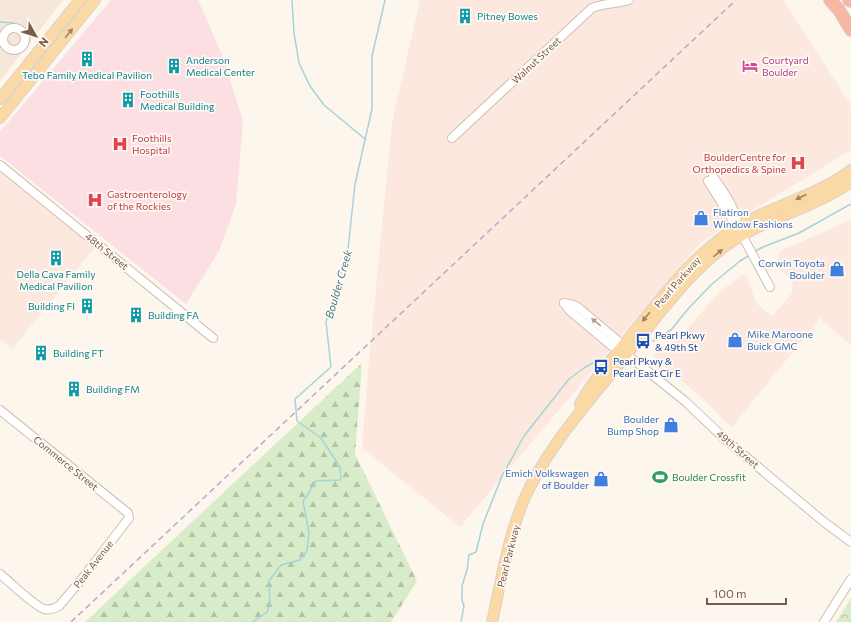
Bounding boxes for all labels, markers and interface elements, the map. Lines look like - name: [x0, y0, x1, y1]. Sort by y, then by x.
- building icon: Pitney Bowes: [456, 7, 474, 25]
- place label: Pitney Bowes: [477, 10, 538, 22]
- north arrow: [16, 16, 56, 56]
- one-way arrow: [64, 27, 73, 38]
- street label: Walnut Street: [509, 34, 563, 86]
- text: N: [37, 35, 52, 50]
- building icon: Tebo Family Medical Pavilion: [78, 50, 96, 68]
- place label: Anderson Medical Center: [186, 54, 255, 78]
- place label: Courtyard Boulder: [762, 54, 809, 78]
- building icon: Anderson Medical Center: [165, 57, 183, 75]
- hotel icon: Courtyard Boulder: [741, 57, 759, 75]
- place label: Tebo Family Medical Pavilion: [22, 69, 152, 81]
- place label: Foothills Medical Building: [140, 88, 215, 112]
- building icon: Foothills Medical Building: [119, 91, 137, 109]
- place label: Foothills Hospital: [132, 132, 172, 156]
- hospital icon: Foothills Hospital: [111, 135, 129, 153]
- place label: BoulderCentre for Orthopedics & Spine: [692, 151, 786, 175]
- hospital icon: BoulderCentre for Orthopedics & Spine: [789, 154, 807, 172]
- place label: Gastroenterology of the Rockies: [107, 188, 187, 212]
- hospital icon: Gastroenterology of the Rockies: [86, 191, 104, 209]
- one-way arrow: [796, 194, 807, 200]
- place label: Flatiron Window Fashions: [713, 206, 793, 230]
- shop icon: Flatiron Window Fashions: [692, 209, 710, 227]
- street label: 48th Street: [83, 230, 131, 272]
- water label: Boulder Creek: [322, 247, 354, 320]
- one-way arrow: [713, 248, 723, 257]
- building icon: Della Cava Family Medical Pavilion: [47, 249, 65, 267]
- street label: Pearl Parkway: [651, 254, 703, 310]
- place label: Corwin Toyota Boulder: [758, 257, 825, 281]
- shop icon: Corwin Toyota Boulder: [828, 260, 846, 278]
- place label: Della Cava Family Medical Pavilion: [17, 268, 95, 292]
- building icon: Building FI: [78, 297, 96, 315]
- place label: Building FI: [28, 300, 75, 312]
- building icon: Building FA: [127, 306, 145, 324]
- place label: Building FA: [148, 309, 199, 321]
- one-way arrow: [642, 312, 650, 323]
- one-way arrow: [590, 317, 601, 326]
- place label: Mike Maroone Buick GMC: [747, 328, 813, 352]
- place label: Pearl Pkwy & 49th St: [655, 329, 705, 353]
- shop icon: Mike Maroone Buick GMC: [726, 331, 744, 349]
- bus stop icon: Pearl Pkwy & 49th St: [634, 332, 652, 350]
- building icon: Building FT: [32, 344, 50, 362]
- place label: Building FT: [53, 347, 104, 359]
- place label: Pearl Pkwy & Pearl East Cir E: [613, 355, 681, 379]
- bus stop icon: Pearl Pkwy & Pearl East Cir E: [592, 358, 610, 376]
- building icon: Building FM: [65, 380, 83, 398]
- place label: Building FM: [86, 383, 140, 395]
- place label: Boulder Bump Shop: [607, 413, 659, 437]
- shop icon: Boulder Bump Shop: [662, 416, 680, 434]
- street label: 49th Street: [714, 427, 762, 471]
- street label: Commerce Street: [31, 433, 101, 493]
- place label: Emich Volkswagen of Boulder: [505, 467, 589, 491]
- sports icon: Boulder Crossfit: [651, 468, 669, 486]
- shop icon: Emich Volkswagen of Boulder: [592, 470, 610, 488]
- place label: Boulder Crossfit: [672, 471, 746, 483]
- street label: Pearl Parkway: [494, 523, 522, 589]
- street label: Peak Avenue: [71, 538, 115, 590]
- scale bar: [707, 580, 786, 606]
- text: 100 m: [713, 586, 747, 600]

